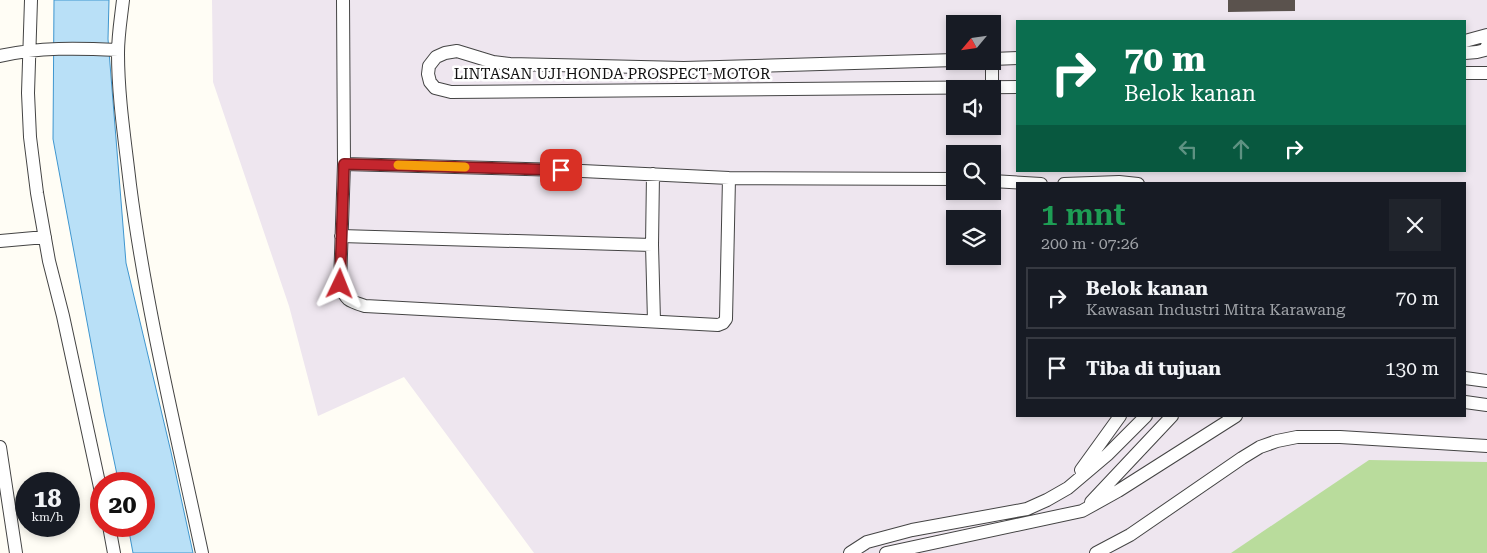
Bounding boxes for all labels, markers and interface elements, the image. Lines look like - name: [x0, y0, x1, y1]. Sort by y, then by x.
- north arrow: [946, 15, 1001, 70]
- map controls: [946, 15, 1001, 265]
- text: 70 m: [1124, 39, 1206, 80]
- icon: right: [1041, 40, 1106, 105]
- street label: LINTASAN UJI HONDA PROSPECT MOTOR: [454, 65, 771, 83]
- button: sound: [946, 80, 1001, 135]
- text: Belok kanan: [1124, 81, 1256, 106]
- icon: left: [1174, 135, 1202, 163]
- icon: ahead: [1227, 135, 1255, 163]
- icon: right: [1280, 135, 1308, 163]
- button: search: [946, 145, 1001, 200]
- pin: [540, 149, 582, 191]
- icon: arrive: [547, 156, 575, 184]
- text: 1 mnt: [1041, 197, 1126, 232]
- button: close: [1389, 199, 1441, 251]
- button: layers: [946, 210, 1001, 265]
- text: 200 m · 07:26: [1041, 234, 1139, 253]
- position arrow: [313, 257, 365, 309]
- text: Belok kanan: [1086, 277, 1208, 300]
- icon: right: [1043, 284, 1071, 312]
- text: 70 m: [1396, 287, 1439, 310]
- text: Kawasan Industri Mitra Karawang: [1086, 300, 1345, 319]
- icon: arrive: [1043, 354, 1071, 382]
- text: Tiba di tujuan: [1086, 357, 1221, 380]
- text: 130 m: [1385, 357, 1439, 380]
- speed limit sign: 20: [90, 472, 155, 537]
- text: 18: [33, 484, 62, 513]
- text: km/h: [31, 510, 64, 524]

